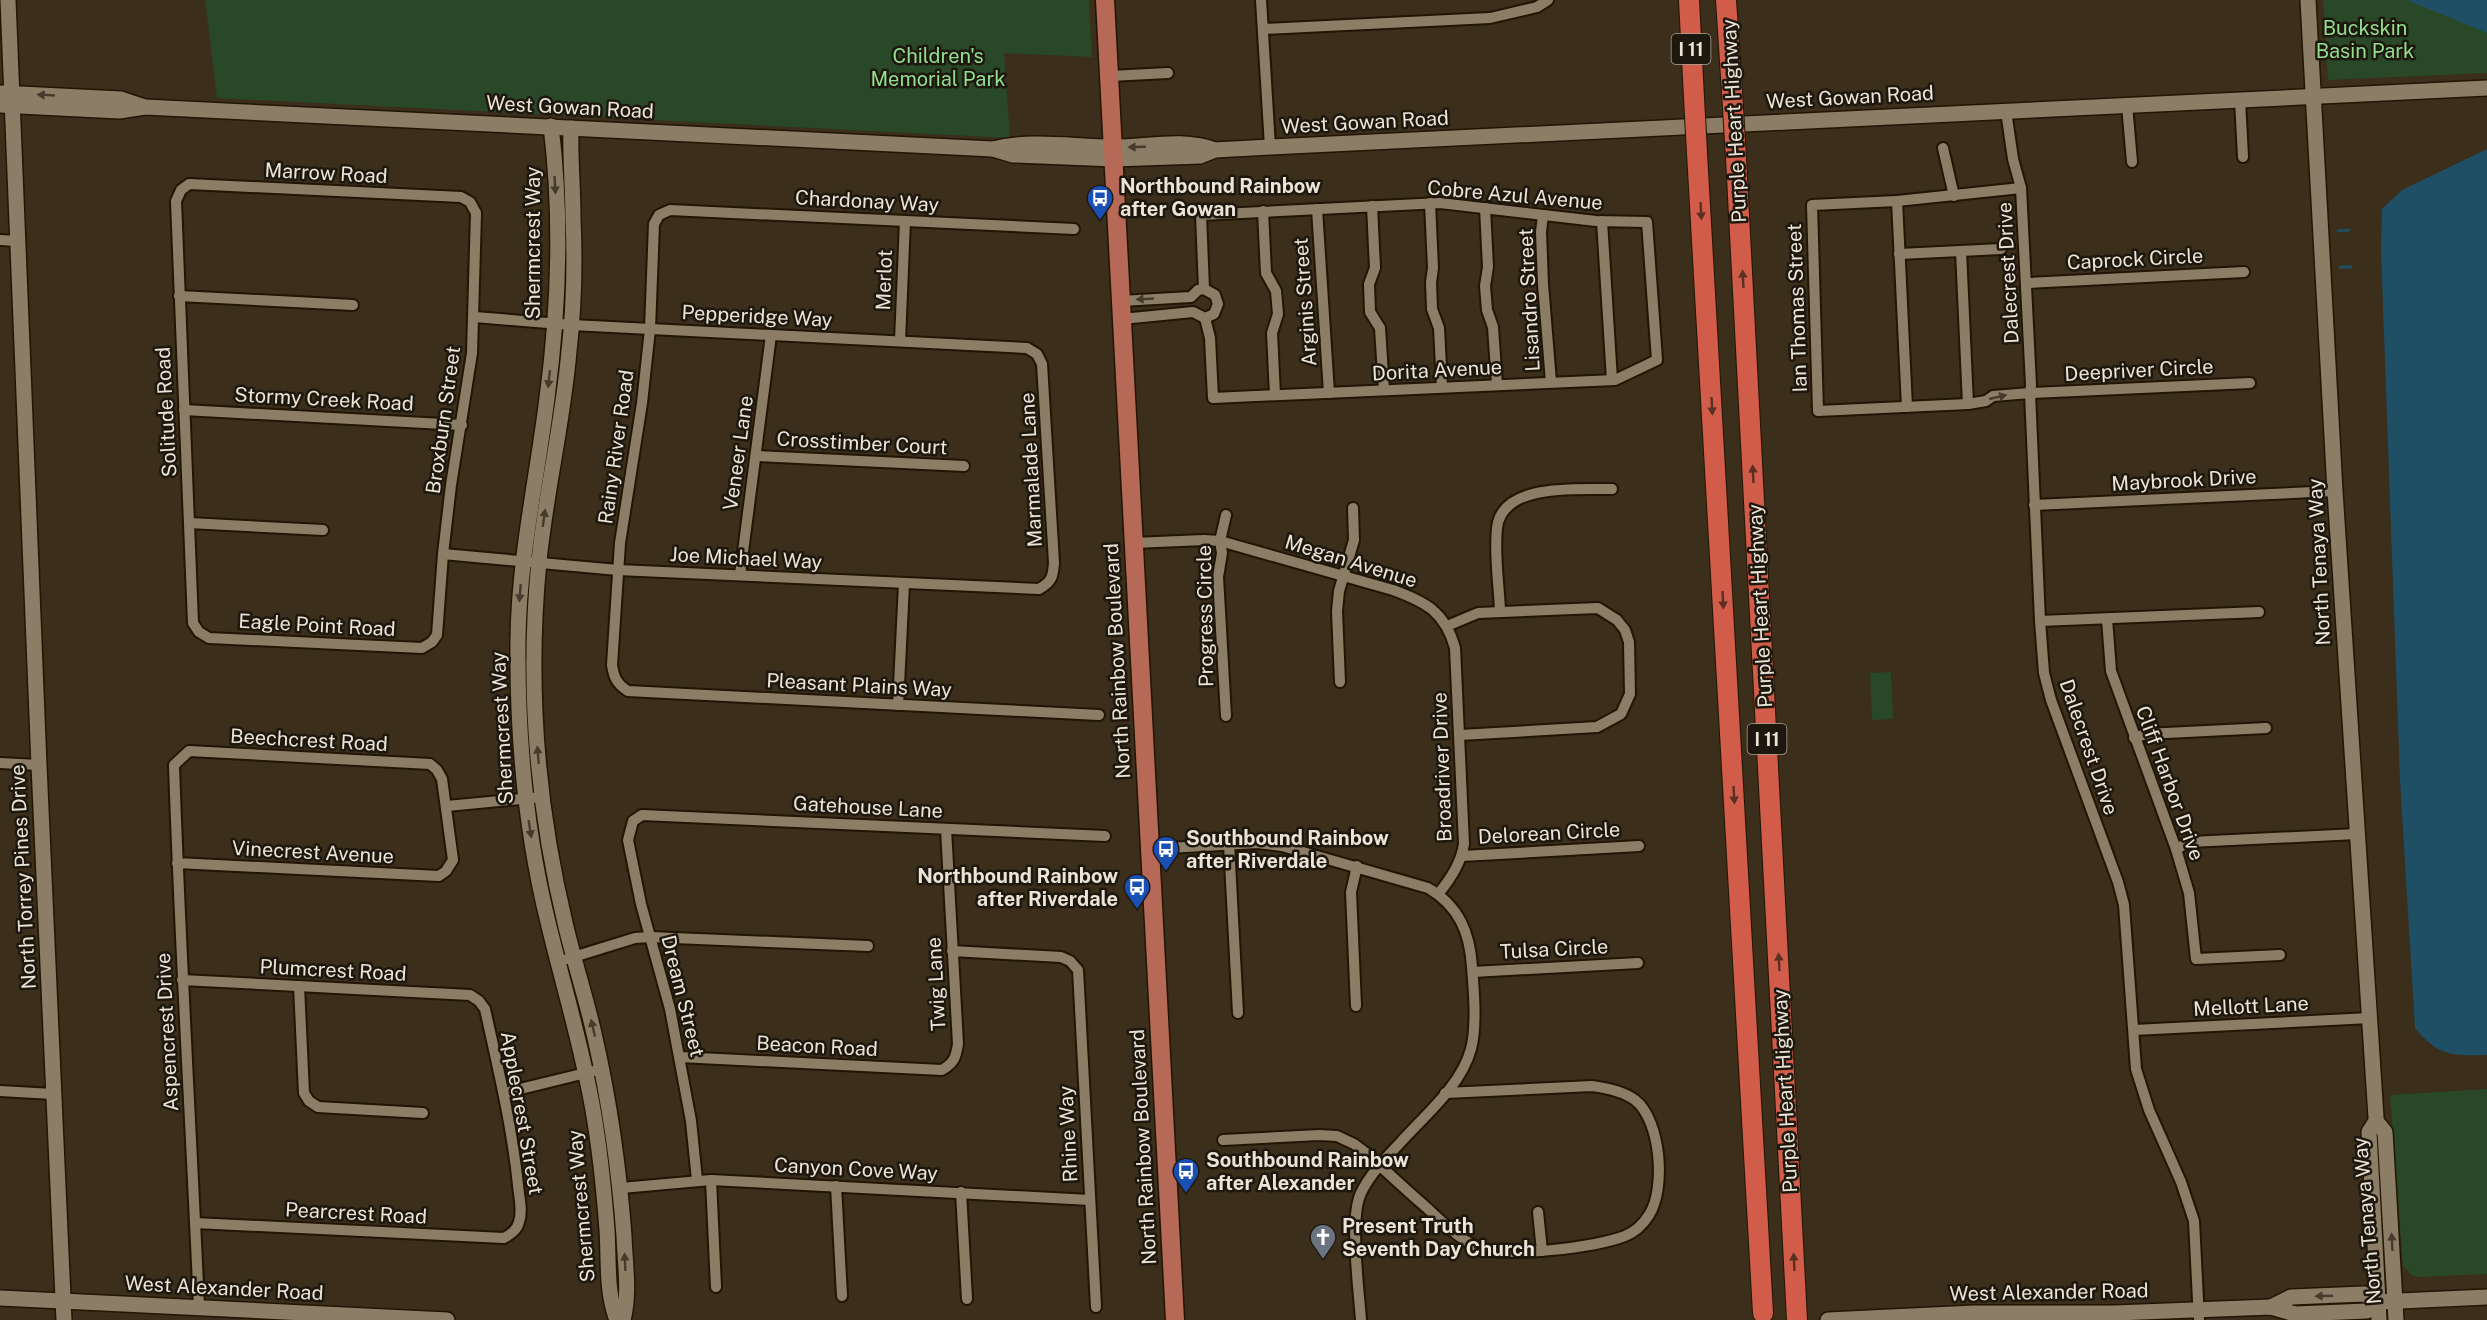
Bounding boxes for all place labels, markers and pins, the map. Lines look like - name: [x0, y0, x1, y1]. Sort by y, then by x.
- place label: Northbound Rainbow after Gowan: [1120, 174, 1321, 221]
- bus stop icon: Northbound Rainbow after Gowan: [1085, 183, 1115, 221]
- place label: Southbound Rainbow after Riverdale: [1186, 826, 1389, 873]
- bus stop icon: Southbound Rainbow after Riverdale: [1151, 834, 1181, 872]
- place label: Northbound Rainbow after Riverdale: [917, 864, 1118, 911]
- bus stop icon: Northbound Rainbow after Riverdale: [1122, 872, 1152, 910]
- place label: Southbound Rainbow after Alexander: [1206, 1148, 1409, 1195]
- bus stop icon: Southbound Rainbow after Alexander: [1171, 1156, 1201, 1194]
- place label: Present Truth Seventh Day Church: [1342, 1214, 1535, 1261]
- church icon: Present Truth Seventh Day Church: [1308, 1222, 1338, 1260]

